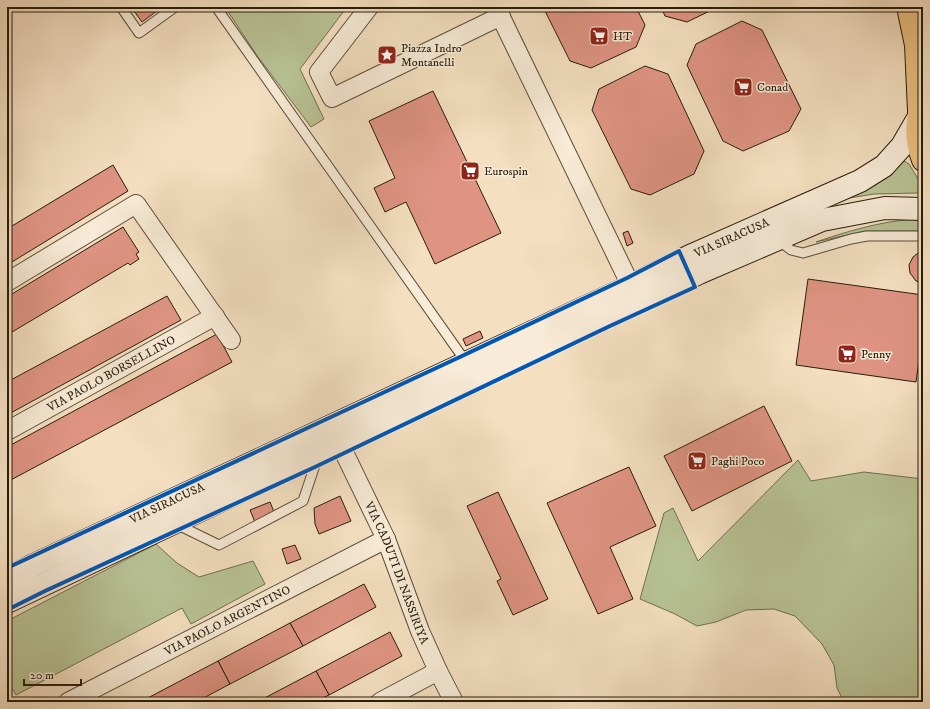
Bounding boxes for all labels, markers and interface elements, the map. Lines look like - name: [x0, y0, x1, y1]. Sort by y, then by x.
- supermarket icon: HT: [588, 25, 610, 47]
- place label: HT: [613, 29, 632, 44]
- place label: Piazza Indro Montanelli: [401, 41, 462, 70]
- place icon: Piazza Indro Montanelli: [376, 44, 398, 66]
- supermarket icon: Conad: [732, 76, 754, 98]
- place label: Conad: [757, 80, 788, 95]
- supermarket icon: Eurospin: [459, 160, 481, 182]
- place label: Eurospin: [484, 164, 529, 179]
- street label: VIA SIRACUSA: [691, 214, 772, 261]
- street label: VIA PAOLO BORSELLINO: [43, 332, 178, 415]
- supermarket icon: Penny: [836, 343, 858, 365]
- place label: Penny: [861, 347, 891, 362]
- supermarket icon: Paghi Poco: [686, 450, 708, 472]
- place label: Paghi Poco: [711, 454, 765, 469]
- street label: VIA SIRACUSA: [126, 479, 207, 527]
- street label: VIA CADUTI DI NASSIRIYA: [361, 498, 433, 647]
- street label: VIA PAOLO ARGENTINO: [161, 582, 293, 659]
- scale bar: [24, 661, 81, 687]
- text: 20 m: [30, 668, 54, 683]

